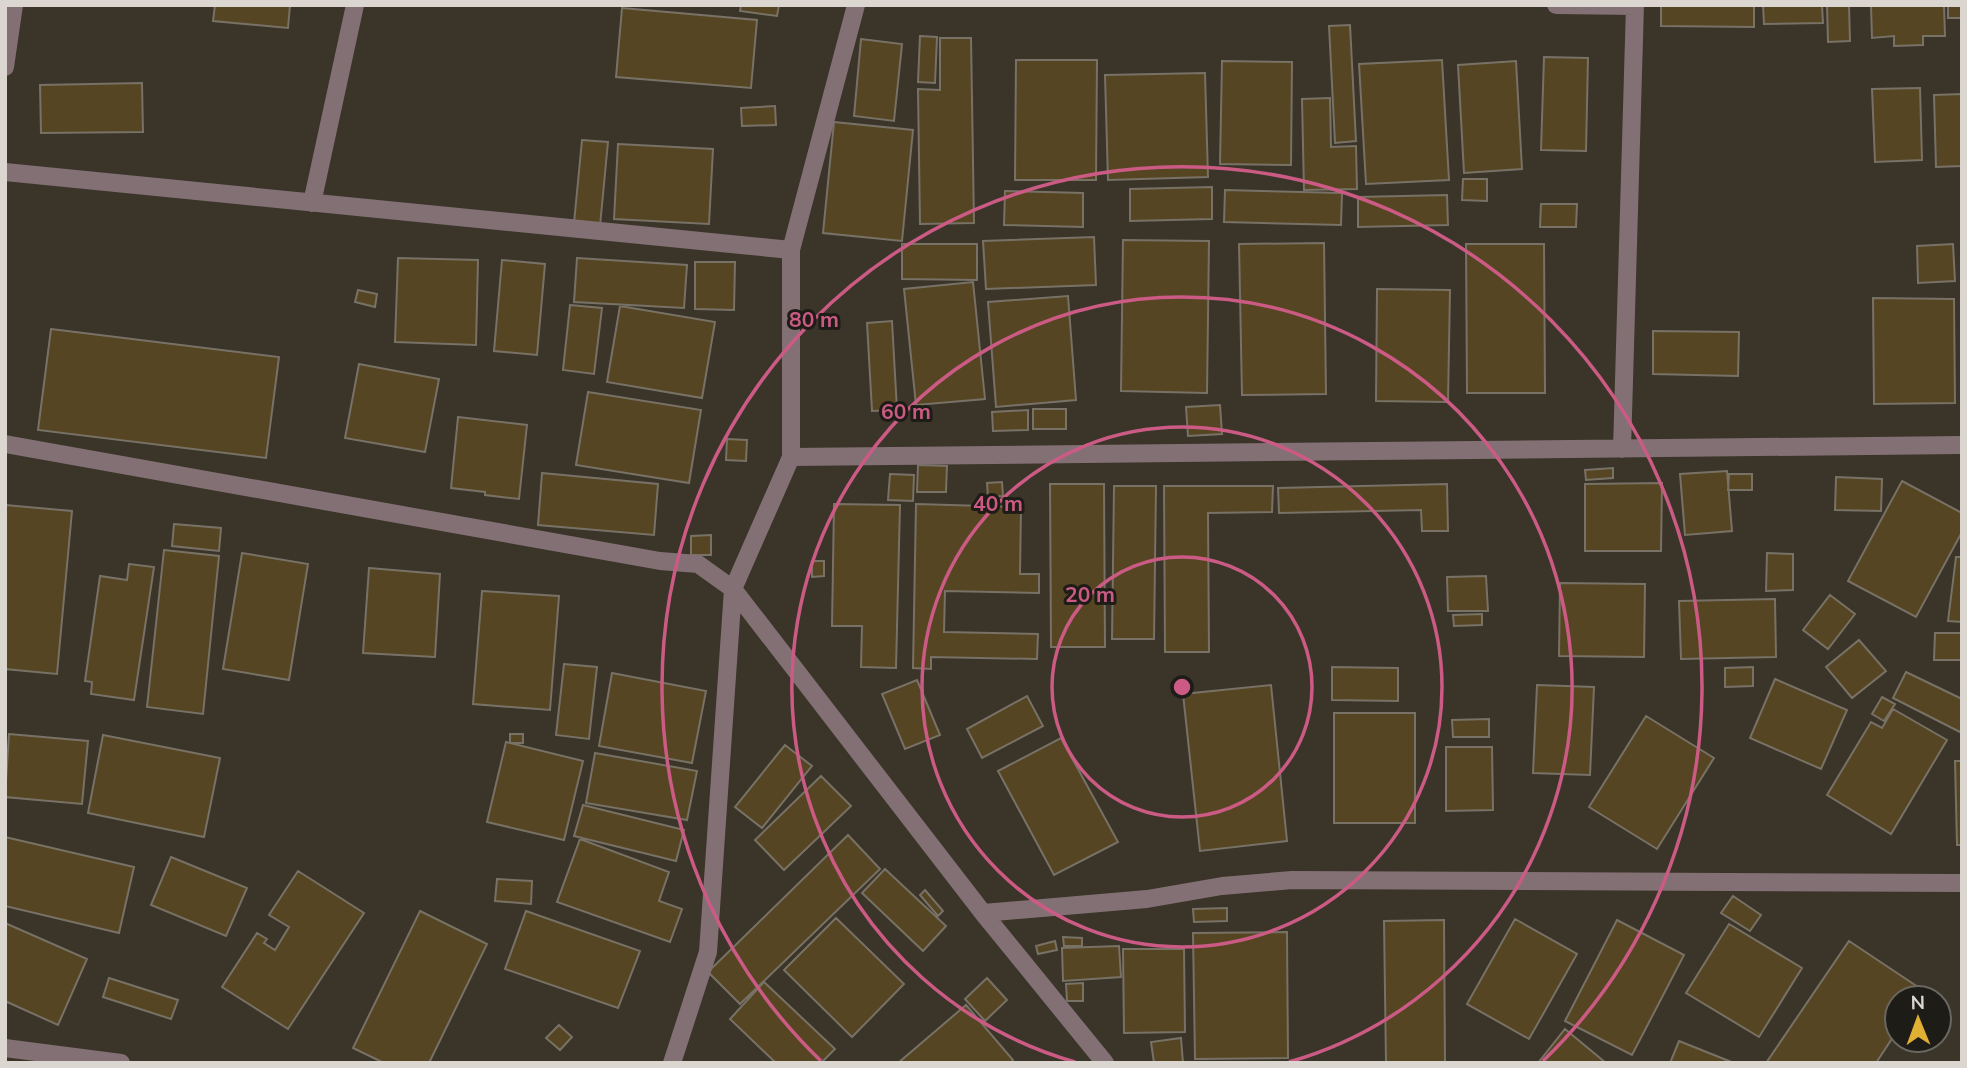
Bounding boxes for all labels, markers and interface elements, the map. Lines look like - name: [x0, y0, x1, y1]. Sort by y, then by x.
- text: 80 m: [789, 306, 839, 332]
- text: 60 m: [881, 398, 931, 424]
- text: 40 m: [973, 490, 1023, 516]
- text: 20 m: [1065, 581, 1115, 607]
- centre of rings: [1170, 675, 1194, 699]
- north arrow: [1883, 984, 1953, 1054]
- text: N: [1910, 990, 1925, 1014]

